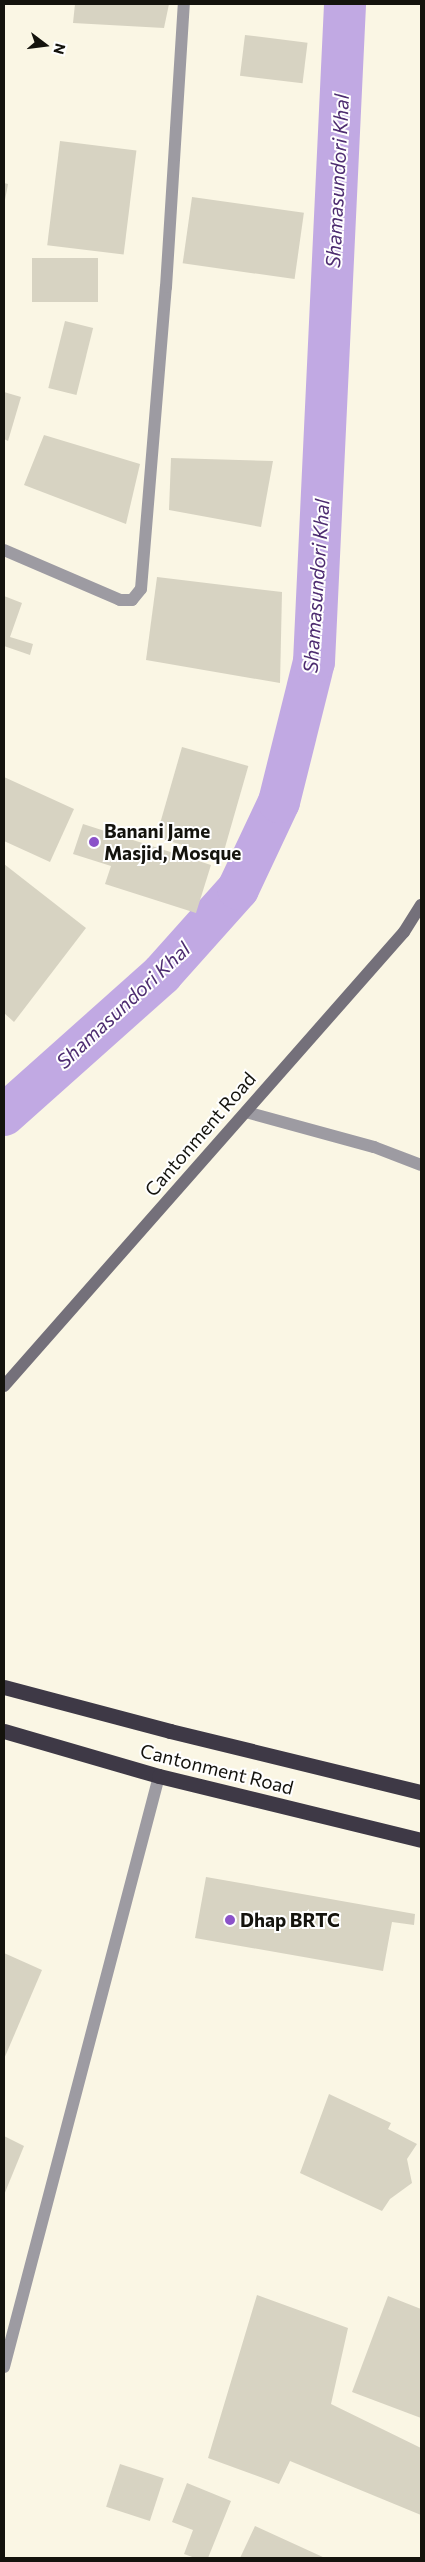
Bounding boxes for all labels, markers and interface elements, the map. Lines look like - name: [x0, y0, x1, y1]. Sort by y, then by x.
- north arrow: [20, 20, 70, 70]
- text: N: [50, 42, 70, 56]
- water label: Shamasundori Khal: [320, 93, 354, 269]
- water label: Shamasundori Khal: [298, 498, 334, 674]
- place label: Banani Jame Masjid, Mosque: [104, 820, 241, 864]
- marker: Banani Jame Masjid, Mosque: [88, 836, 100, 848]
- water label: Shamasundori Khal: [51, 937, 195, 1073]
- street label: Cantonment Road: [140, 1067, 260, 1201]
- street label: Cantonment Road: [138, 1739, 296, 1799]
- place label: Dhap BRTC: [240, 1909, 340, 1931]
- marker: Dhap BRTC: [224, 1914, 236, 1926]

